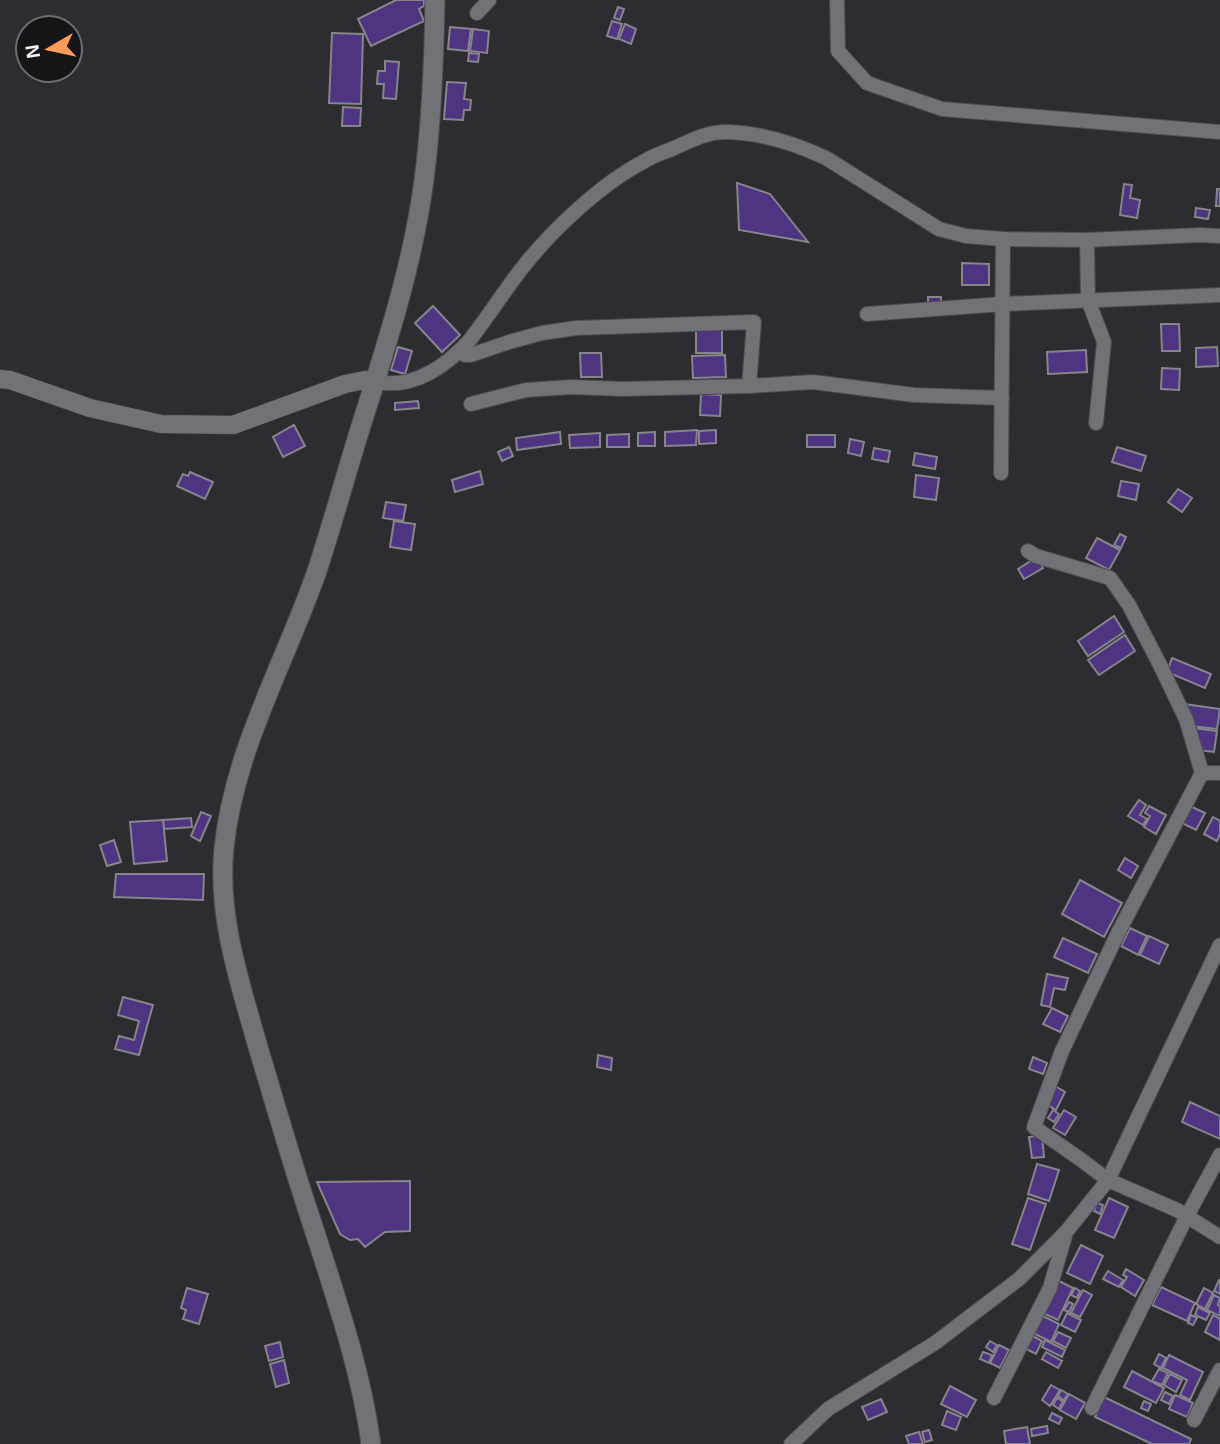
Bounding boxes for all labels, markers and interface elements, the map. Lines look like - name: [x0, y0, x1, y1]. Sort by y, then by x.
- north arrow: [14, 14, 84, 84]
- text: N: [21, 43, 44, 60]

